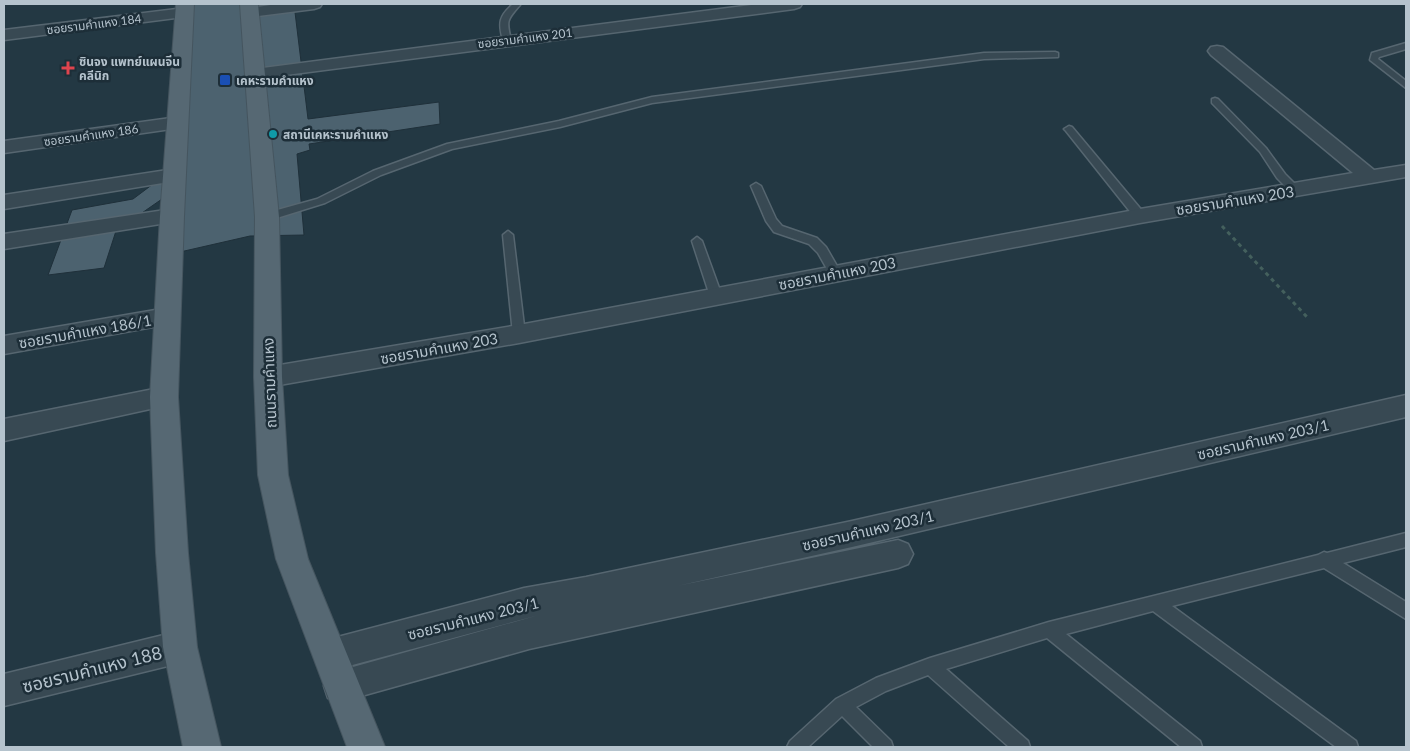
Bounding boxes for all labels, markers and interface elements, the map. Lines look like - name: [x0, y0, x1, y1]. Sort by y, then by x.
- street label: ซอยรามคำแหง 184: [46, 11, 142, 37]
- street label: ซอยรามคำแหง 201: [477, 25, 573, 51]
- place label: ซินจง แพทย์แผนจีน คลีนิก: [79, 54, 180, 83]
- marker: ซินจง แพทย์แผนจีน คลีนิก: [61, 61, 75, 75]
- marker: เคหะรามคำแหง: [218, 73, 232, 87]
- place label: เคหะรามคำแหง: [236, 73, 314, 88]
- street label: ซอยรามคำแหง 186: [43, 121, 139, 149]
- place label: สถานีเคหะรามคำแหง: [283, 127, 389, 142]
- marker: สถานีเคหะรามคำแหง: [267, 128, 279, 140]
- street label: ซอยรามคำแหง 203: [1175, 182, 1295, 218]
- street label: ซอยรามคำแหง 203: [777, 253, 897, 293]
- street label: ซอยรามคำแหง 186/1: [17, 310, 153, 352]
- street label: ซอยรามคำแหง 203: [379, 329, 499, 367]
- street label: ถนนรามคำแหง: [258, 337, 280, 429]
- street label: ซอยรามคำแหง 203/1: [1195, 415, 1331, 463]
- street label: ซอยรามคำแหง 203/1: [800, 506, 936, 554]
- street label: ซอยรามคำแหง 203/1: [406, 593, 540, 643]
- street label: ซอยรามคำแหง 188: [20, 641, 164, 697]

